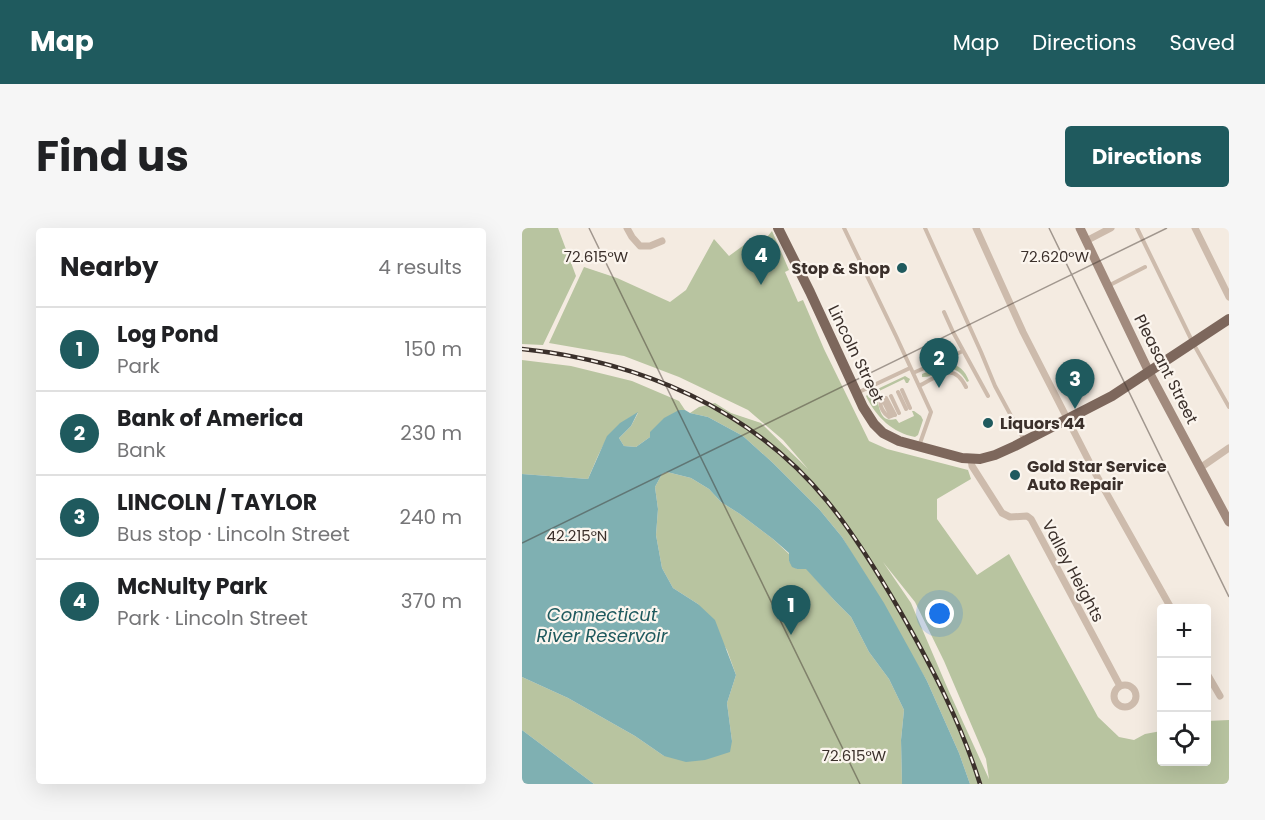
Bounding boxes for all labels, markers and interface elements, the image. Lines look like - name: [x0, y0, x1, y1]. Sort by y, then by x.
- text: Map: [30, 22, 94, 61]
- text: Map: [953, 28, 999, 57]
- text: Directions: [1032, 28, 1136, 57]
- text: Saved: [1169, 28, 1235, 57]
- button: Directions: [1065, 126, 1229, 187]
- text: Find us: [36, 127, 189, 186]
- pin: 4: [742, 236, 780, 285]
- text: 72.615°W: [564, 246, 629, 267]
- text: 72.620°W: [1021, 246, 1090, 267]
- text: Nearby: [60, 249, 158, 285]
- text: 4 results: [378, 253, 462, 281]
- place label: Stop & Shop: [791, 257, 890, 280]
- marker: Stop & Shop: [895, 261, 909, 275]
- street label: Lincoln Street: [822, 301, 890, 407]
- street label: Pleasant Street: [1128, 310, 1204, 428]
- text: Log Pond: [117, 319, 219, 350]
- text: 1: [76, 335, 83, 363]
- text: 150 m: [405, 335, 462, 363]
- pin: 2: [920, 338, 958, 388]
- text: Park: [117, 352, 160, 380]
- pin: 3: [1056, 360, 1094, 409]
- text: Bank of America: [117, 403, 303, 434]
- place label: Liquors 44: [1000, 412, 1085, 435]
- marker: Liquors 44: [981, 416, 995, 430]
- text: 2: [74, 419, 85, 447]
- text: 230 m: [400, 419, 462, 447]
- text: Bank: [117, 436, 166, 464]
- place label: Gold Star Service Auto Repair: [1027, 455, 1167, 496]
- marker: Gold Star Service Auto Repair: [1008, 468, 1022, 482]
- text: LINCOLN / TAYLOR: [117, 487, 317, 518]
- text: 3: [73, 503, 86, 531]
- text: 240 m: [399, 503, 462, 531]
- street label: Valley Heights: [1036, 516, 1110, 626]
- text: Bus stop · Lincoln Street: [117, 520, 350, 548]
- text: 42.215°N: [547, 525, 607, 546]
- text: McNulty Park: [117, 571, 268, 602]
- pin: 1: [772, 586, 810, 635]
- text: 4: [73, 587, 86, 615]
- text: 370 m: [401, 587, 462, 615]
- your location: [925, 599, 954, 628]
- water label: Connecticut River Reservoir: [537, 602, 669, 648]
- text: Park · Lincoln Street: [117, 604, 308, 632]
- map controls: [1157, 604, 1211, 766]
- button: +: [1157, 604, 1211, 658]
- button: −: [1157, 658, 1211, 712]
- button: locate: [1157, 712, 1211, 766]
- text: 72.615°W: [822, 745, 887, 766]

